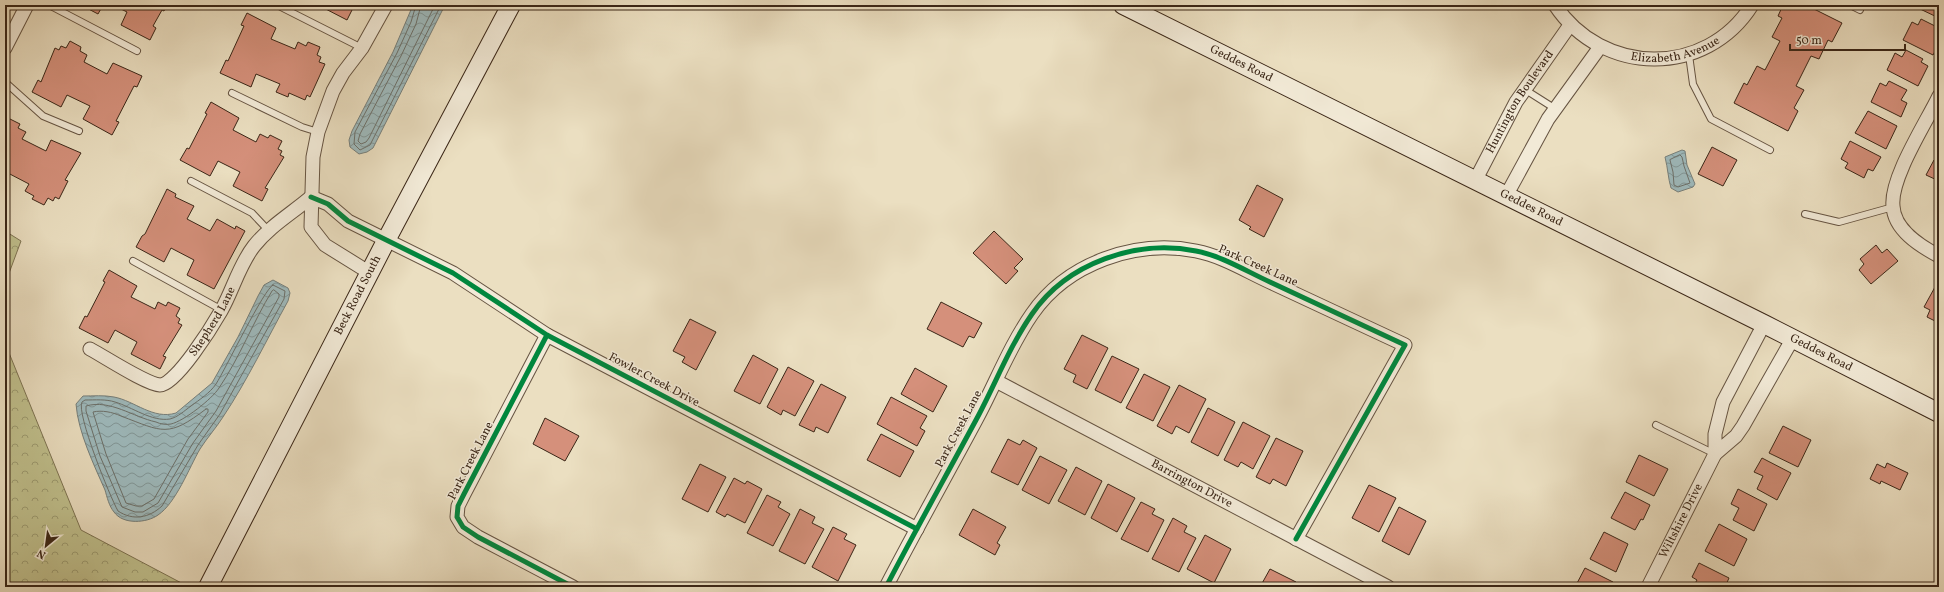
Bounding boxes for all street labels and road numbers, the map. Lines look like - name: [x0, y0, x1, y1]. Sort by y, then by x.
- street label: Elizabeth Avenue: [1629, 33, 1723, 67]
- street label: Geddes Road: [1207, 41, 1276, 86]
- street label: Huntington Boulevard: [1483, 47, 1558, 156]
- street label: Geddes Road: [1497, 186, 1566, 231]
- street label: Park Creek Lane: [1216, 241, 1301, 291]
- street label: Beck Road South: [331, 253, 385, 338]
- street label: Shepherd Lane: [186, 284, 240, 360]
- street label: Geddes Road: [1787, 330, 1855, 376]
- street label: Fowler Creek Drive: [606, 349, 703, 411]
- street label: Park Creek Lane: [932, 387, 986, 471]
- street label: Park Creek Lane: [444, 419, 498, 503]
- street label: Barrington Drive: [1148, 456, 1235, 512]
- street label: Wiltshire Drive: [1656, 481, 1707, 561]

